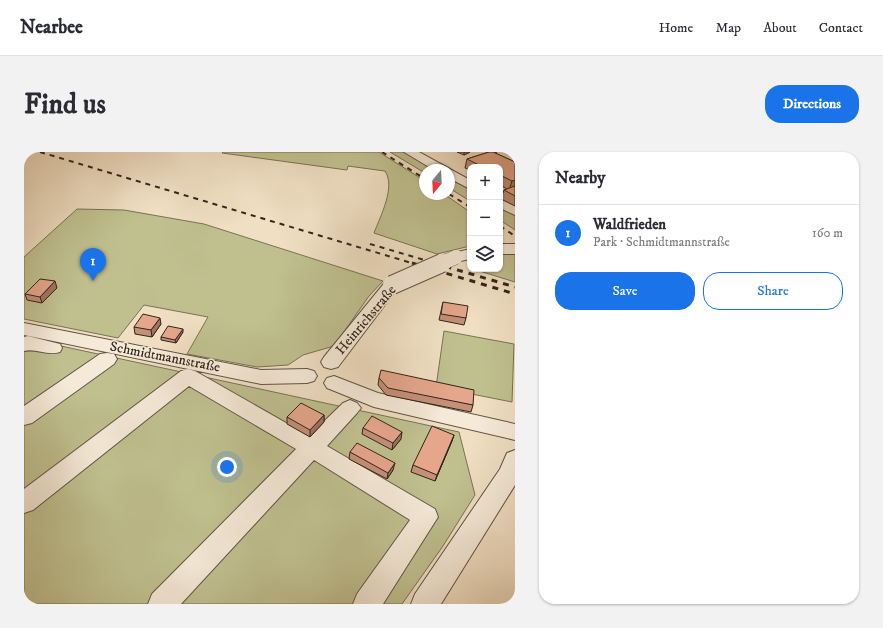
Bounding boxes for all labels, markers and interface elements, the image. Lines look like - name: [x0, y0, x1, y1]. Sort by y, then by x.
- text: Nearbee: [20, 16, 83, 39]
- text: Home: [659, 19, 693, 37]
- text: Map: [715, 19, 741, 37]
- text: About: [763, 19, 797, 37]
- text: Contact: [819, 19, 863, 37]
- button: Directions: [765, 85, 859, 123]
- text: Find us: [24, 87, 106, 122]
- north arrow: [419, 164, 455, 200]
- map controls: [467, 164, 503, 272]
- button: +: [467, 164, 503, 200]
- text: Nearby: [555, 167, 605, 189]
- button: −: [467, 200, 503, 236]
- text: Waldfrieden: [593, 215, 666, 234]
- text: 1: [566, 225, 570, 241]
- text: 160 m: [812, 225, 843, 241]
- text: Park · Schmidtmannstraße: [593, 234, 730, 250]
- button: layers: [467, 236, 503, 272]
- pin: 1: [80, 248, 106, 281]
- button: Save: [555, 272, 695, 310]
- button: Share: [703, 272, 843, 310]
- street label: Heinrichstraße: [332, 281, 400, 358]
- street label: Schmidtmannstraße: [108, 337, 222, 377]
- your location: [217, 457, 237, 477]

